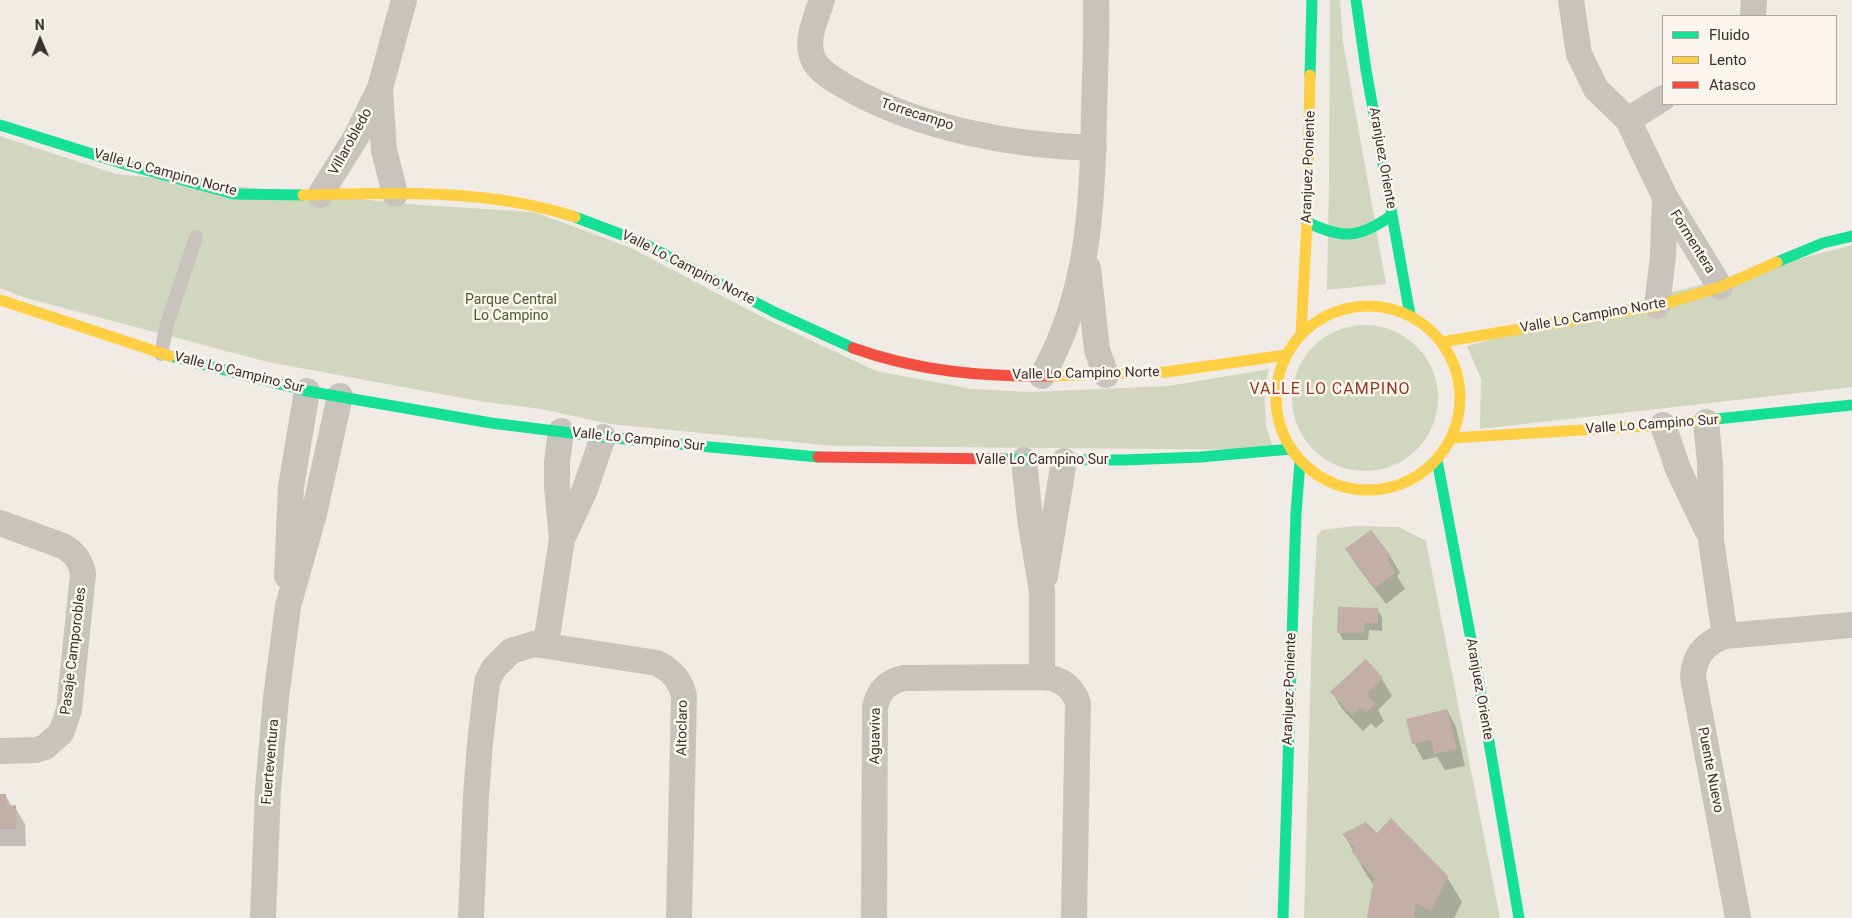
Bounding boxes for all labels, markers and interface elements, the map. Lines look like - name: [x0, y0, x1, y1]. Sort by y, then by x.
- north arrow: [15, 15, 65, 65]
- legend: [1662, 15, 1837, 105]
- text: N: [35, 17, 45, 33]
- text: Fluido: [1709, 26, 1750, 44]
- text: Lento: [1709, 51, 1747, 69]
- text: Atasco: [1709, 76, 1756, 94]
- street label: Torrecampo: [878, 95, 956, 135]
- street label: Villarobledo: [326, 106, 376, 178]
- street label: Aranjuez Oriente: [1365, 106, 1399, 210]
- street label: Aranjuez Poniente: [1299, 110, 1319, 224]
- street label: Valle Lo Campino Norte: [92, 146, 238, 200]
- street label: Formentera: [1666, 207, 1718, 277]
- street label: Valle Lo Campino Norte: [619, 227, 757, 309]
- park label: Parque Central Lo Campino: [465, 292, 557, 324]
- street label: Valle Lo Campino Norte: [1519, 295, 1667, 337]
- street label: Valle Lo Campino Sur: [172, 349, 306, 397]
- street label: Valle Lo Campino Norte: [1012, 364, 1160, 384]
- district label: VALLE LO CAMPINO: [1247, 380, 1413, 400]
- street label: Valle Lo Campino Sur: [1585, 412, 1719, 438]
- street label: Valle Lo Campino Sur: [571, 425, 705, 455]
- street label: Valle Lo Campino Sur: [975, 452, 1109, 468]
- street label: Pasaje Camporobles: [58, 586, 90, 716]
- street label: Aranjuez Poniente: [1280, 632, 1300, 746]
- street label: Aranjuez Oriente: [1462, 637, 1496, 741]
- street label: Altoclaro: [674, 700, 692, 756]
- street label: Aguaviva: [867, 708, 885, 764]
- street label: Fuerteventura: [259, 718, 283, 806]
- street label: Puente Nuevo: [1693, 726, 1727, 814]

